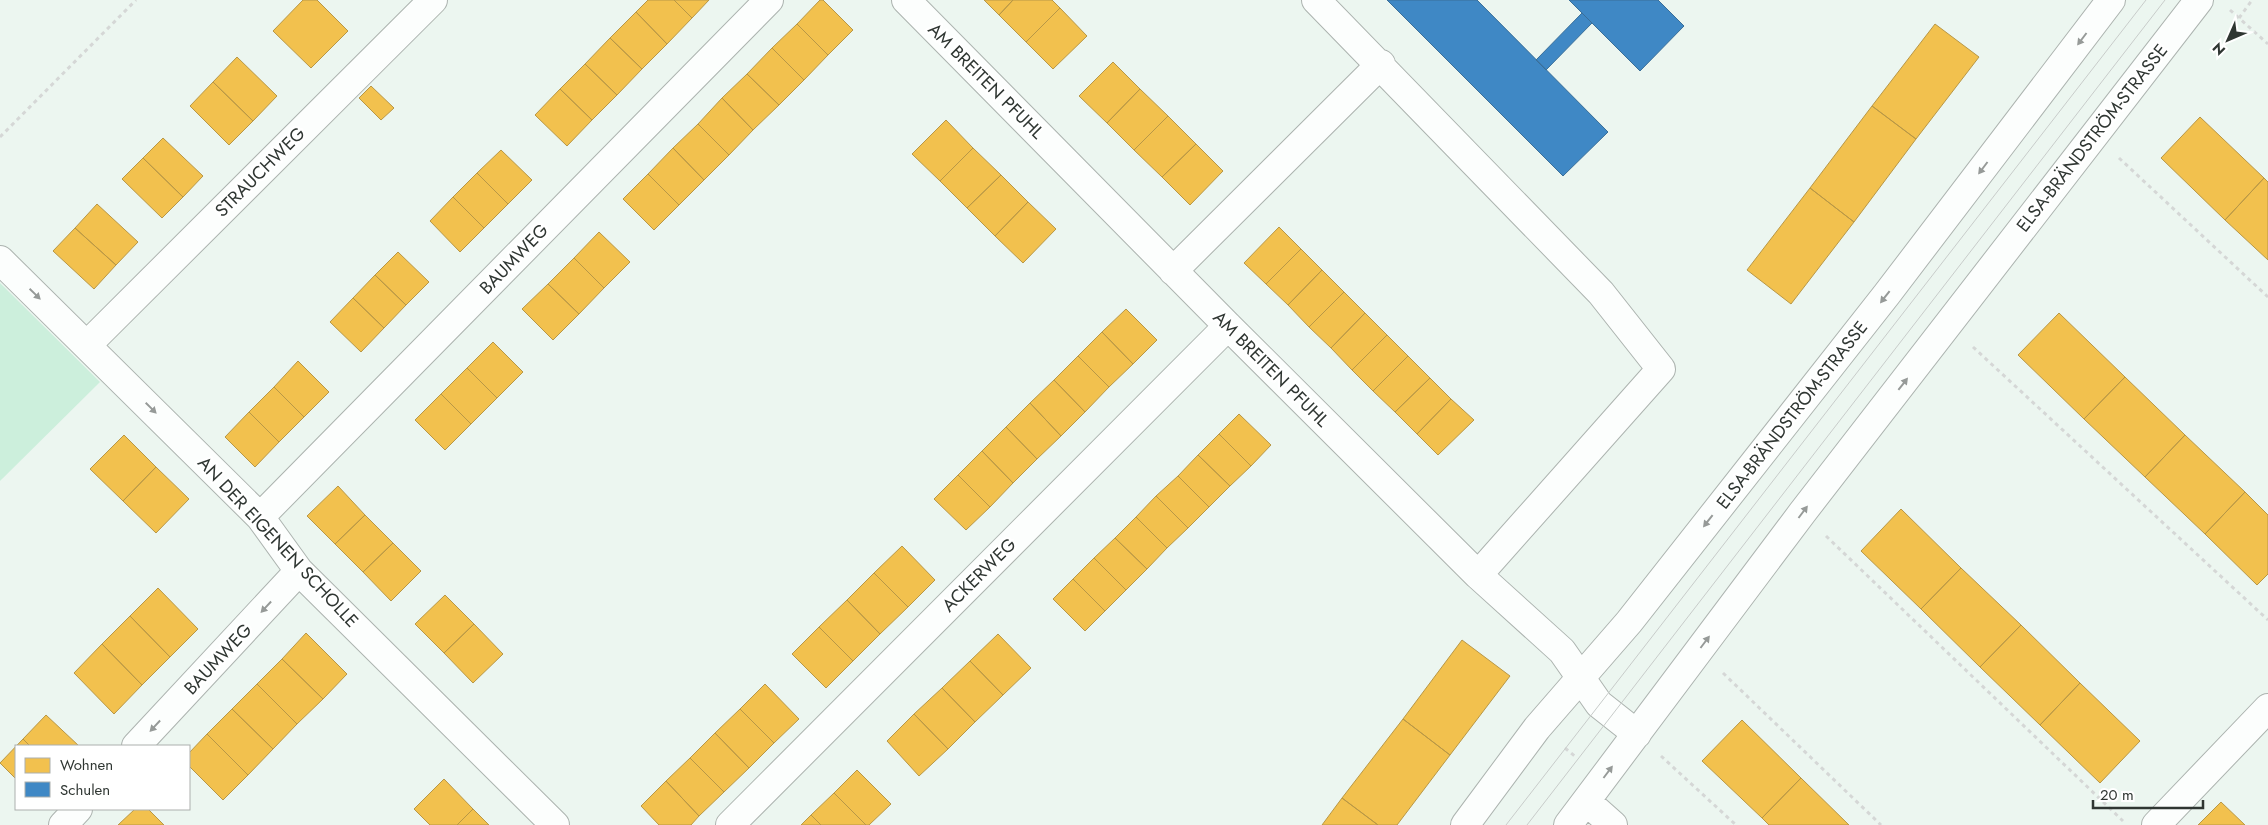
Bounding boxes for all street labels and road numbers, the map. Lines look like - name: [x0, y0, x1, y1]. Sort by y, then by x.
- street label: AM BREITEN PFUHL: [922, 17, 1050, 145]
- street label: ELSA-BRÄNDSTRÖM-STRASSE: [2010, 38, 2174, 238]
- street label: STRAUCHWEG: [209, 121, 311, 223]
- street label: BAUMWEG: [474, 218, 554, 300]
- street label: AM BREITEN PFUHL: [1207, 305, 1335, 433]
- street label: ELSA-BRÄNDSTRÖM-STRASSE: [1710, 315, 1874, 515]
- street label: AN DER EIGENEN SCHOLLE: [192, 451, 364, 633]
- street label: ACKERWEG: [936, 532, 1022, 618]
- street label: BAUMWEG: [178, 617, 258, 700]

